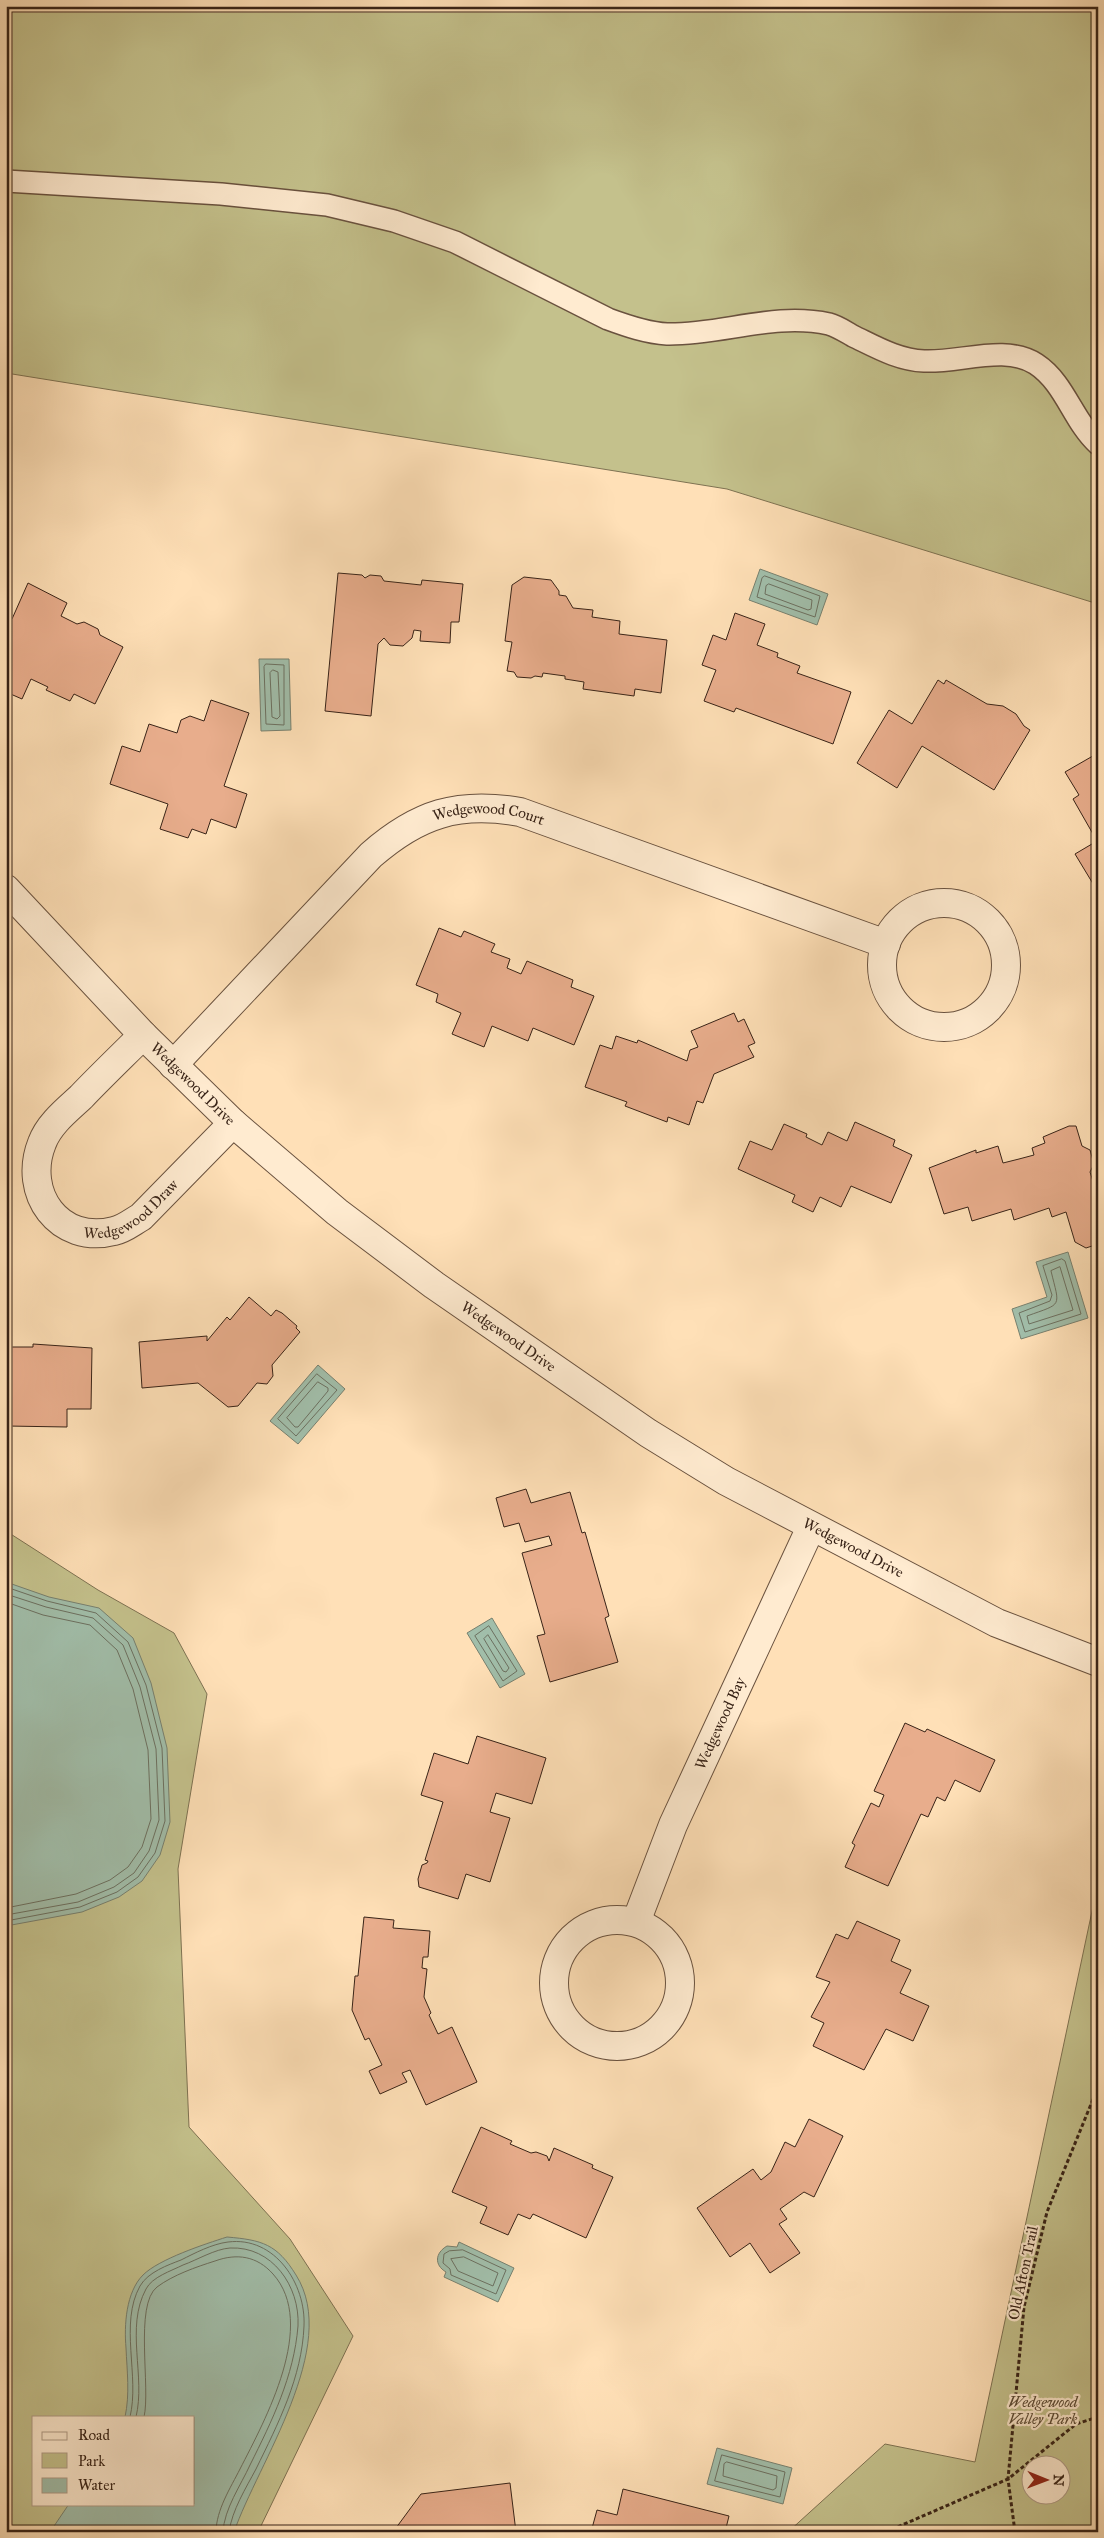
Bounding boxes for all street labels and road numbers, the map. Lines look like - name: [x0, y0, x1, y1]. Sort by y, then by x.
- street label: Wedgewood Court: [431, 799, 548, 829]
- street label: Wedgewood Drive: [147, 1038, 239, 1129]
- street label: Wedgewood Draw: [83, 1176, 182, 1243]
- street label: Wedgewood Drive: [458, 1298, 559, 1376]
- street label: Wedgewood Drive: [800, 1514, 907, 1582]
- street label: Wedgewood Bay: [691, 1673, 750, 1772]
- street label: Old Afton Trail: [1004, 2223, 1042, 2322]

